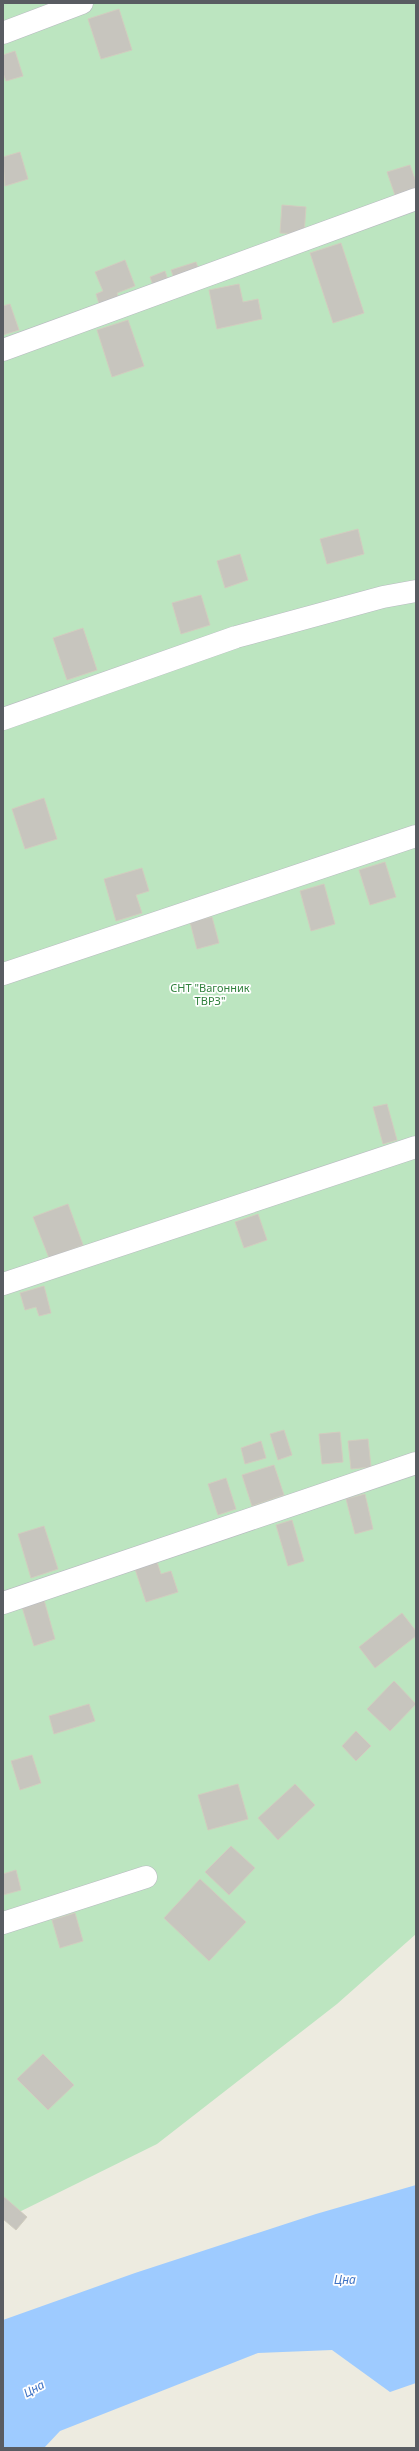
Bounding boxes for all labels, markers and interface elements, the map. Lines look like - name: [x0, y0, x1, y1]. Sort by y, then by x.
- park label: СНТ "Вагонник ТВРЗ": [170, 980, 250, 1008]
- water label: Цна: [334, 2271, 356, 2288]
- water label: Цна: [20, 2376, 48, 2401]

